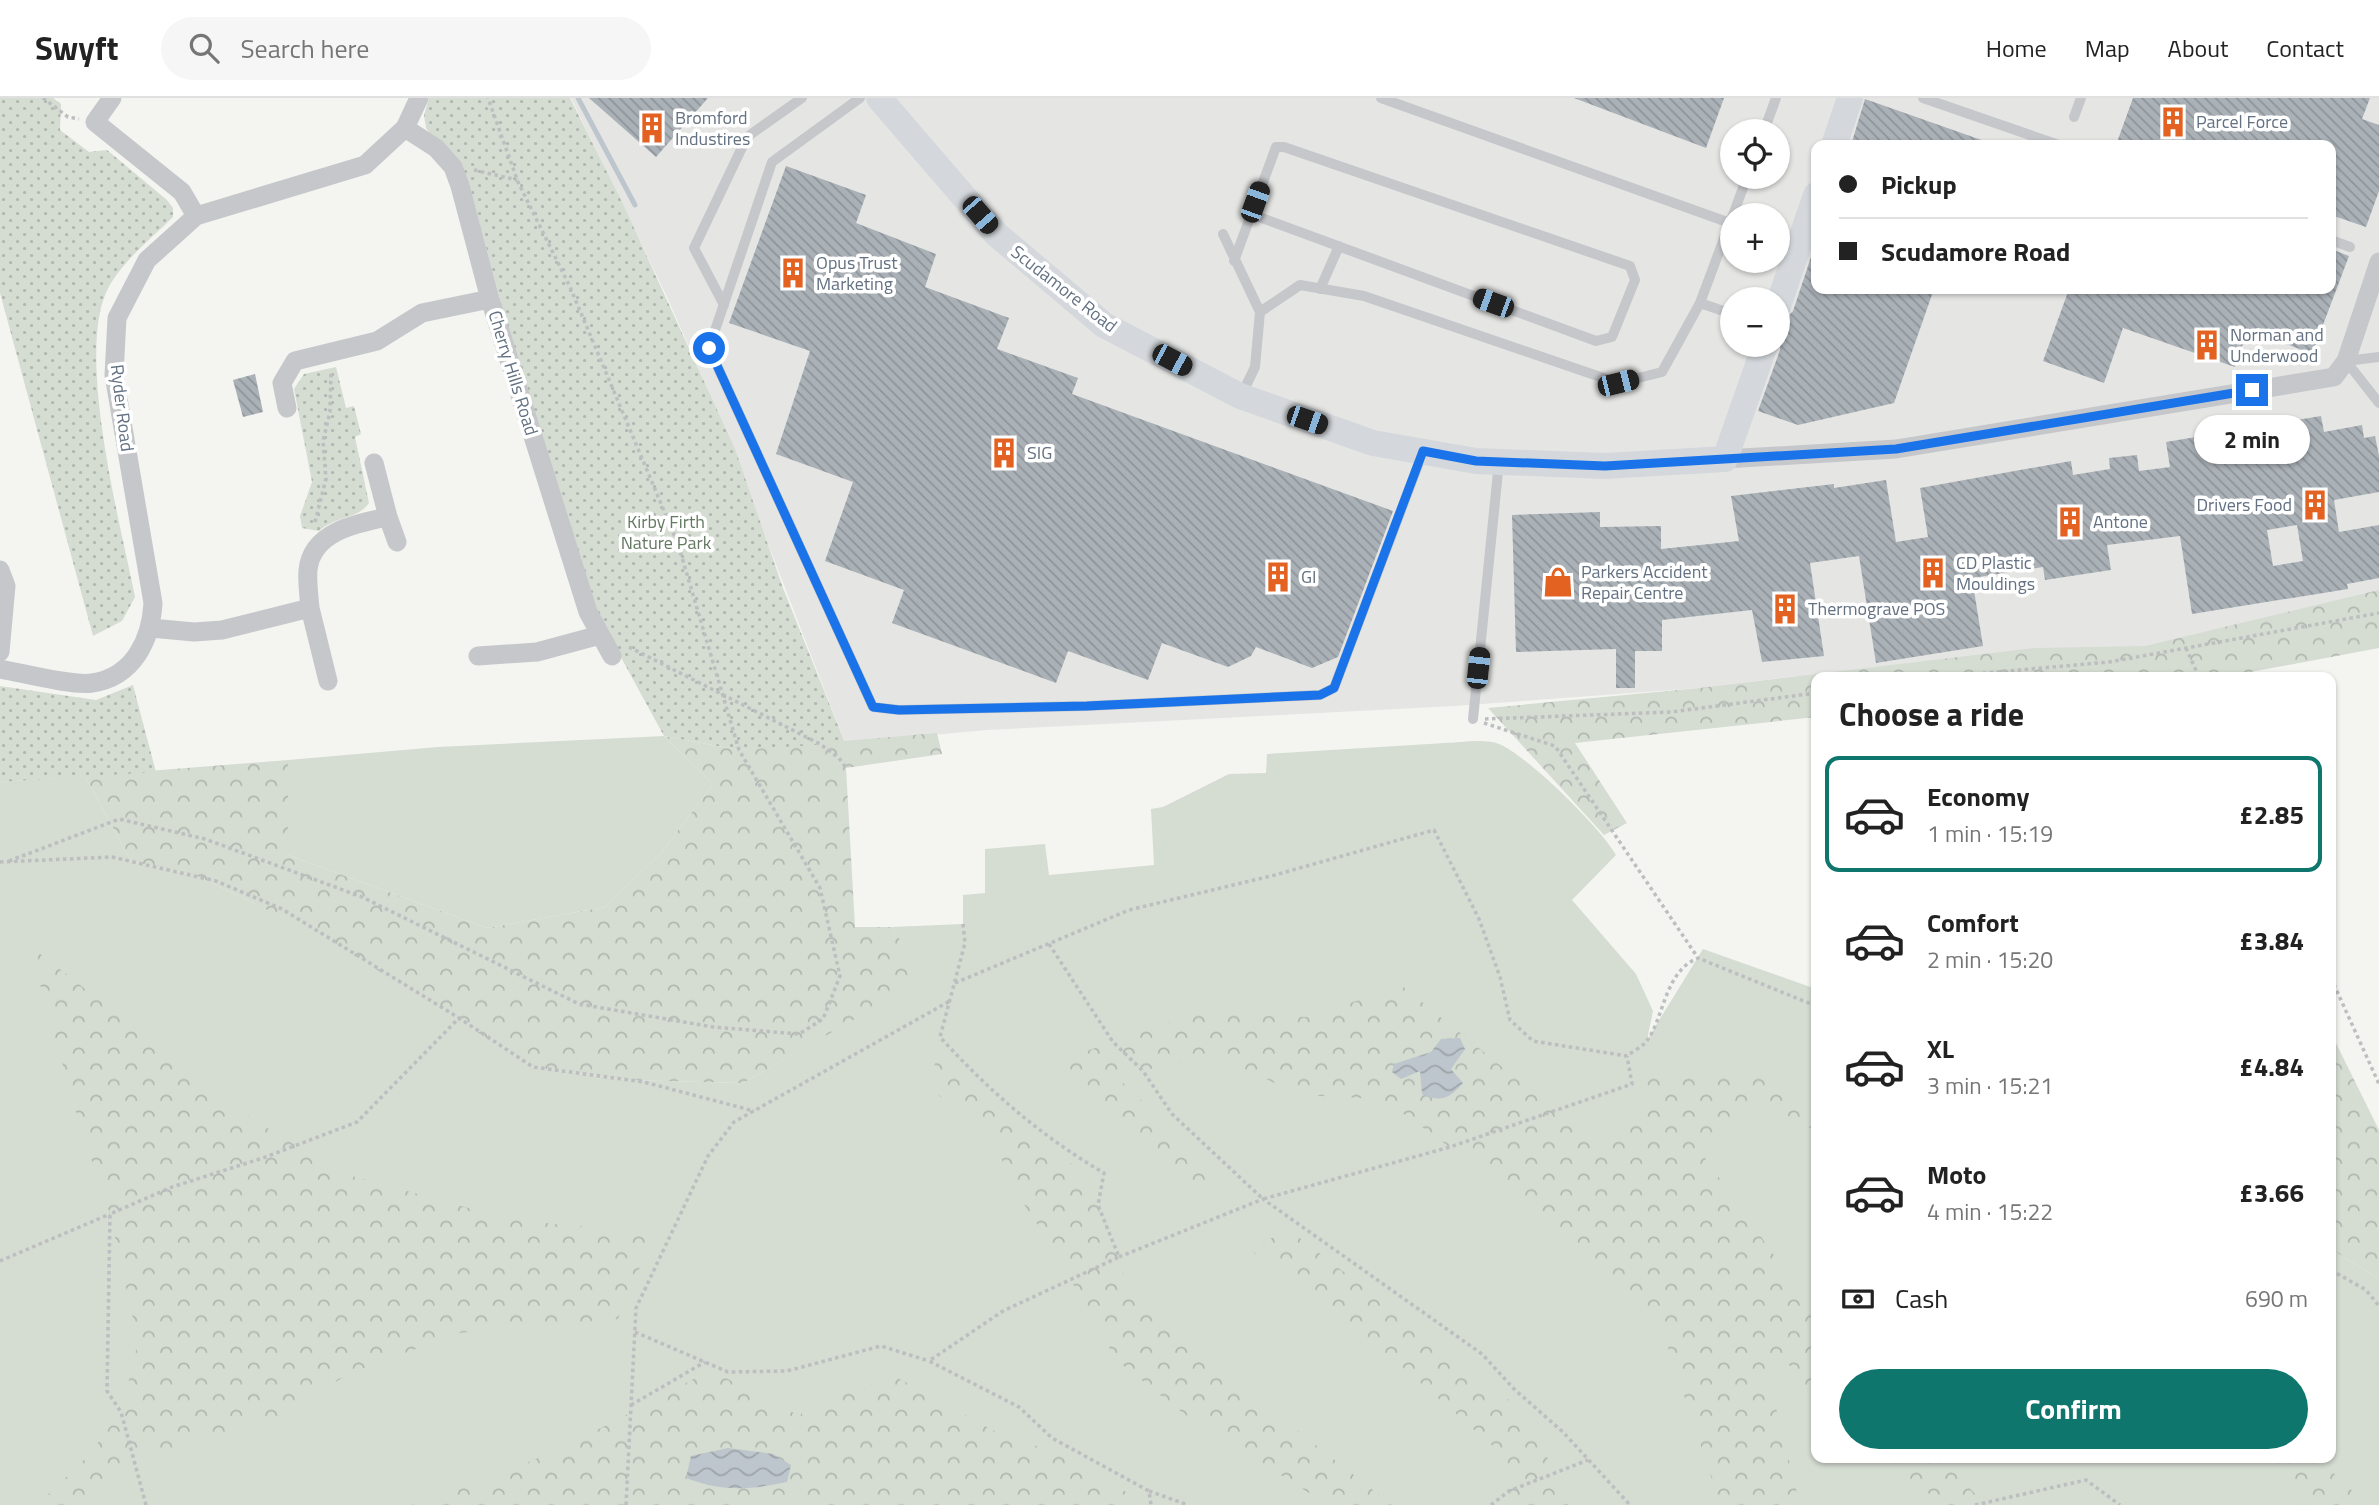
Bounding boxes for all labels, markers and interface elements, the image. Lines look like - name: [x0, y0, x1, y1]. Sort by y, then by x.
- search box: [161, 17, 651, 80]
- text: Swyft: [35, 23, 119, 73]
- icon: search: [185, 29, 223, 67]
- text: Search here: [241, 29, 369, 68]
- text: Home: [1986, 30, 2047, 66]
- text: Map: [2085, 30, 2130, 66]
- text: About: [2168, 30, 2228, 66]
- text: Contact: [2266, 30, 2344, 66]
- place label: Bromford Industires: [675, 104, 750, 152]
- building icon: Parcel Force: [2156, 105, 2190, 139]
- place label: Parcel Force: [2196, 108, 2288, 135]
- building icon: Bromford Industires: [635, 111, 669, 145]
- map controls: [1720, 119, 1790, 357]
- button: locate: [1720, 119, 1790, 189]
- text: Pickup: [1881, 165, 1957, 204]
- car: [1238, 179, 1273, 225]
- car: [959, 192, 1002, 238]
- button: +: [1720, 203, 1790, 273]
- text: Scudamore Road: [1881, 232, 2070, 271]
- street label: Scudamore Road: [1005, 238, 1123, 339]
- place label: Opus Trust Marketing: [816, 249, 898, 297]
- building icon: Opus Trust Marketing: [776, 256, 810, 290]
- car: [1470, 286, 1517, 320]
- button: −: [1720, 287, 1790, 357]
- street label: Cherry Hills Road: [482, 307, 545, 439]
- place label: Norman and Underwood: [2230, 321, 2324, 369]
- building icon: Norman and Underwood: [2190, 328, 2224, 362]
- route start: [693, 332, 725, 364]
- car: [1149, 341, 1196, 379]
- street label: Ryder Road: [104, 363, 141, 453]
- car: [1596, 368, 1641, 398]
- route end: [2236, 374, 2268, 406]
- car: [1284, 403, 1331, 437]
- callout: 2 min: [2194, 414, 2310, 464]
- text: 2 min: [2224, 422, 2280, 457]
- building icon: SIG: [987, 436, 1021, 470]
- place label: SIG: [1027, 439, 1052, 466]
- building icon: Drivers Food: [2298, 488, 2332, 522]
- place label: Drivers Food: [2196, 491, 2292, 518]
- building icon: Antone: [2053, 505, 2087, 539]
- park label: Kirby Firth Nature Park: [621, 508, 712, 556]
- place label: Antone: [2093, 508, 2148, 535]
- place label: CD Plastic Mouldings: [1956, 549, 2035, 597]
- building icon: CD Plastic Mouldings: [1916, 556, 1950, 590]
- place label: Parkers Accident Repair Centre: [1581, 558, 1708, 606]
- building icon: GI: [1261, 560, 1295, 594]
- place label: GI: [1301, 563, 1317, 590]
- shop icon: Parkers Accident Repair Centre: [1541, 565, 1575, 599]
- building icon: Thermograve POS: [1768, 592, 1802, 626]
- place label: Thermograve POS: [1808, 595, 1945, 622]
- car: [1466, 646, 1491, 690]
- text: Choose a ride: [1839, 690, 2024, 738]
- text: Economy: [1927, 777, 2029, 816]
- icon: car: [1843, 783, 1906, 846]
- text: £2.85: [2239, 795, 2304, 834]
- text: 1 min · 15:19: [1927, 816, 2053, 851]
- text: Comfort: [1927, 903, 2019, 942]
- icon: car: [1843, 909, 1906, 972]
- text: £3.84: [2239, 921, 2304, 960]
- text: 2 min · 15:20: [1927, 942, 2053, 977]
- text: XL: [1927, 1029, 1954, 1068]
- icon: car: [1843, 1035, 1906, 1098]
- text: £4.84: [2239, 1047, 2304, 1086]
- text: 3 min · 15:21: [1927, 1068, 2053, 1103]
- text: Moto: [1927, 1155, 1986, 1194]
- icon: car: [1843, 1161, 1906, 1224]
- text: £3.66: [2239, 1173, 2304, 1212]
- text: 4 min · 15:22: [1927, 1194, 2053, 1229]
- text: Cash: [1895, 1279, 1948, 1318]
- icon: cash: [1839, 1280, 1877, 1318]
- text: 690 m: [2245, 1281, 2308, 1316]
- button: Confirm: [1839, 1369, 2308, 1449]

